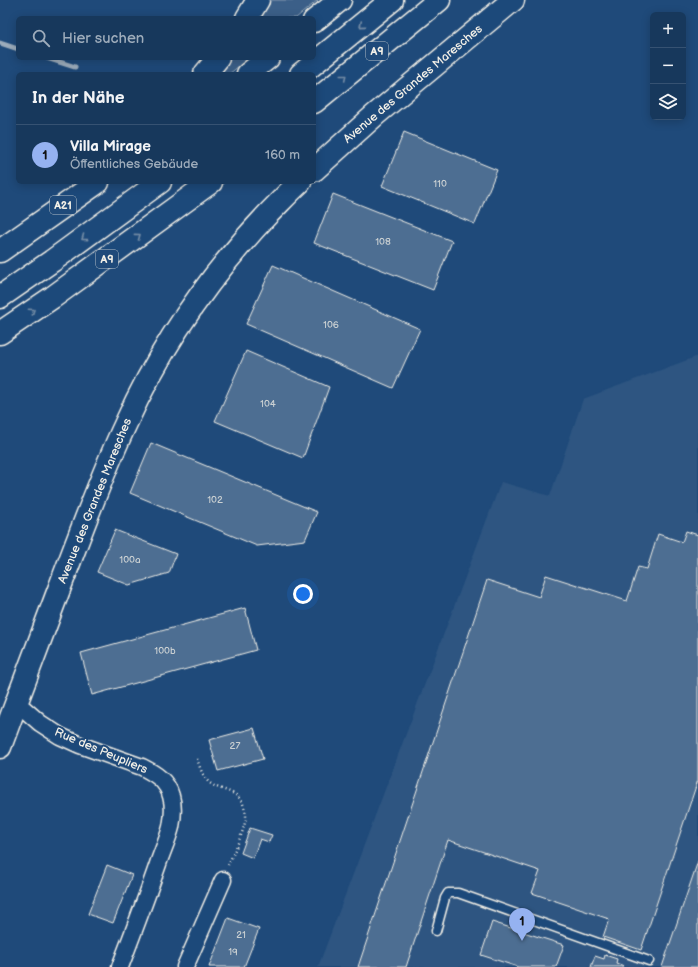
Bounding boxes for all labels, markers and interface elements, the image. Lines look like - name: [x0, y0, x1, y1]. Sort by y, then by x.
- map controls: [650, 12, 686, 120]
- button: +: [650, 12, 686, 48]
- search box: [16, 16, 316, 60]
- one-way arrow: [359, 20, 366, 27]
- street label: Avenue des Grandes Maresches: [340, 21, 486, 147]
- icon: search: [30, 27, 52, 49]
- text: Hier suchen: [62, 29, 144, 48]
- road number: A9: [366, 42, 388, 60]
- button: −: [650, 48, 686, 84]
- one-way arrow: [340, 75, 347, 82]
- button: layers: [650, 84, 686, 120]
- text: In der Nähe: [32, 88, 125, 108]
- text: Villa Mirage: [70, 137, 151, 156]
- text: 1: [42, 147, 48, 163]
- text: 160 m: [265, 147, 300, 163]
- text: Öffentliches Gebäude: [70, 156, 198, 172]
- house number: 110: [433, 178, 447, 190]
- road number: A21: [50, 196, 76, 214]
- one-way arrow: [81, 233, 88, 240]
- one-way arrow: [134, 234, 141, 241]
- house number: 108: [375, 236, 391, 248]
- road number: A9: [96, 250, 118, 268]
- one-way arrow: [28, 309, 35, 316]
- house number: 106: [323, 319, 339, 331]
- house number: 104: [260, 398, 276, 410]
- street label: Avenue des Grandes Maresches: [55, 416, 135, 586]
- house number: 102: [207, 494, 223, 506]
- house number: 100a: [119, 554, 141, 566]
- your location: [293, 584, 313, 604]
- house number: 100b: [154, 645, 176, 657]
- street label: Rue des Peupliers: [52, 725, 150, 777]
- house number: 27: [230, 740, 240, 752]
- pin: 1: [509, 908, 535, 941]
- house number: 21: [236, 929, 246, 941]
- house number: 19: [228, 946, 238, 958]

